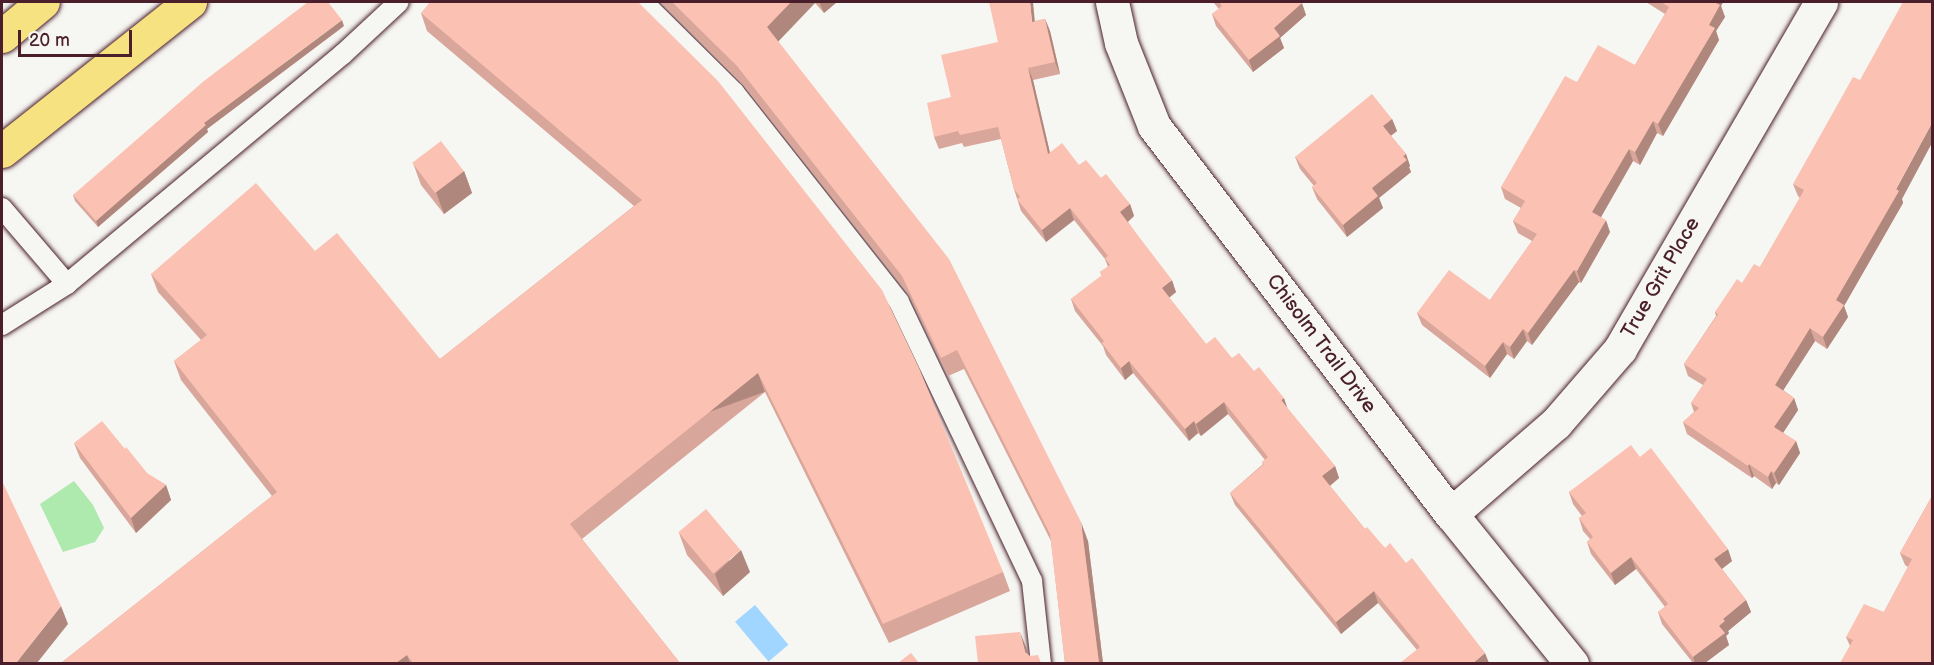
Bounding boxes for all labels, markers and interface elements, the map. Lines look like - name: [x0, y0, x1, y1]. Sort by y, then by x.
- scale bar: [21, 18, 135, 56]
- text: 20 m: [29, 30, 70, 51]
- street label: True Grit Place: [1617, 213, 1705, 343]
- street label: Chisolm Trail Drive: [1261, 270, 1381, 418]

